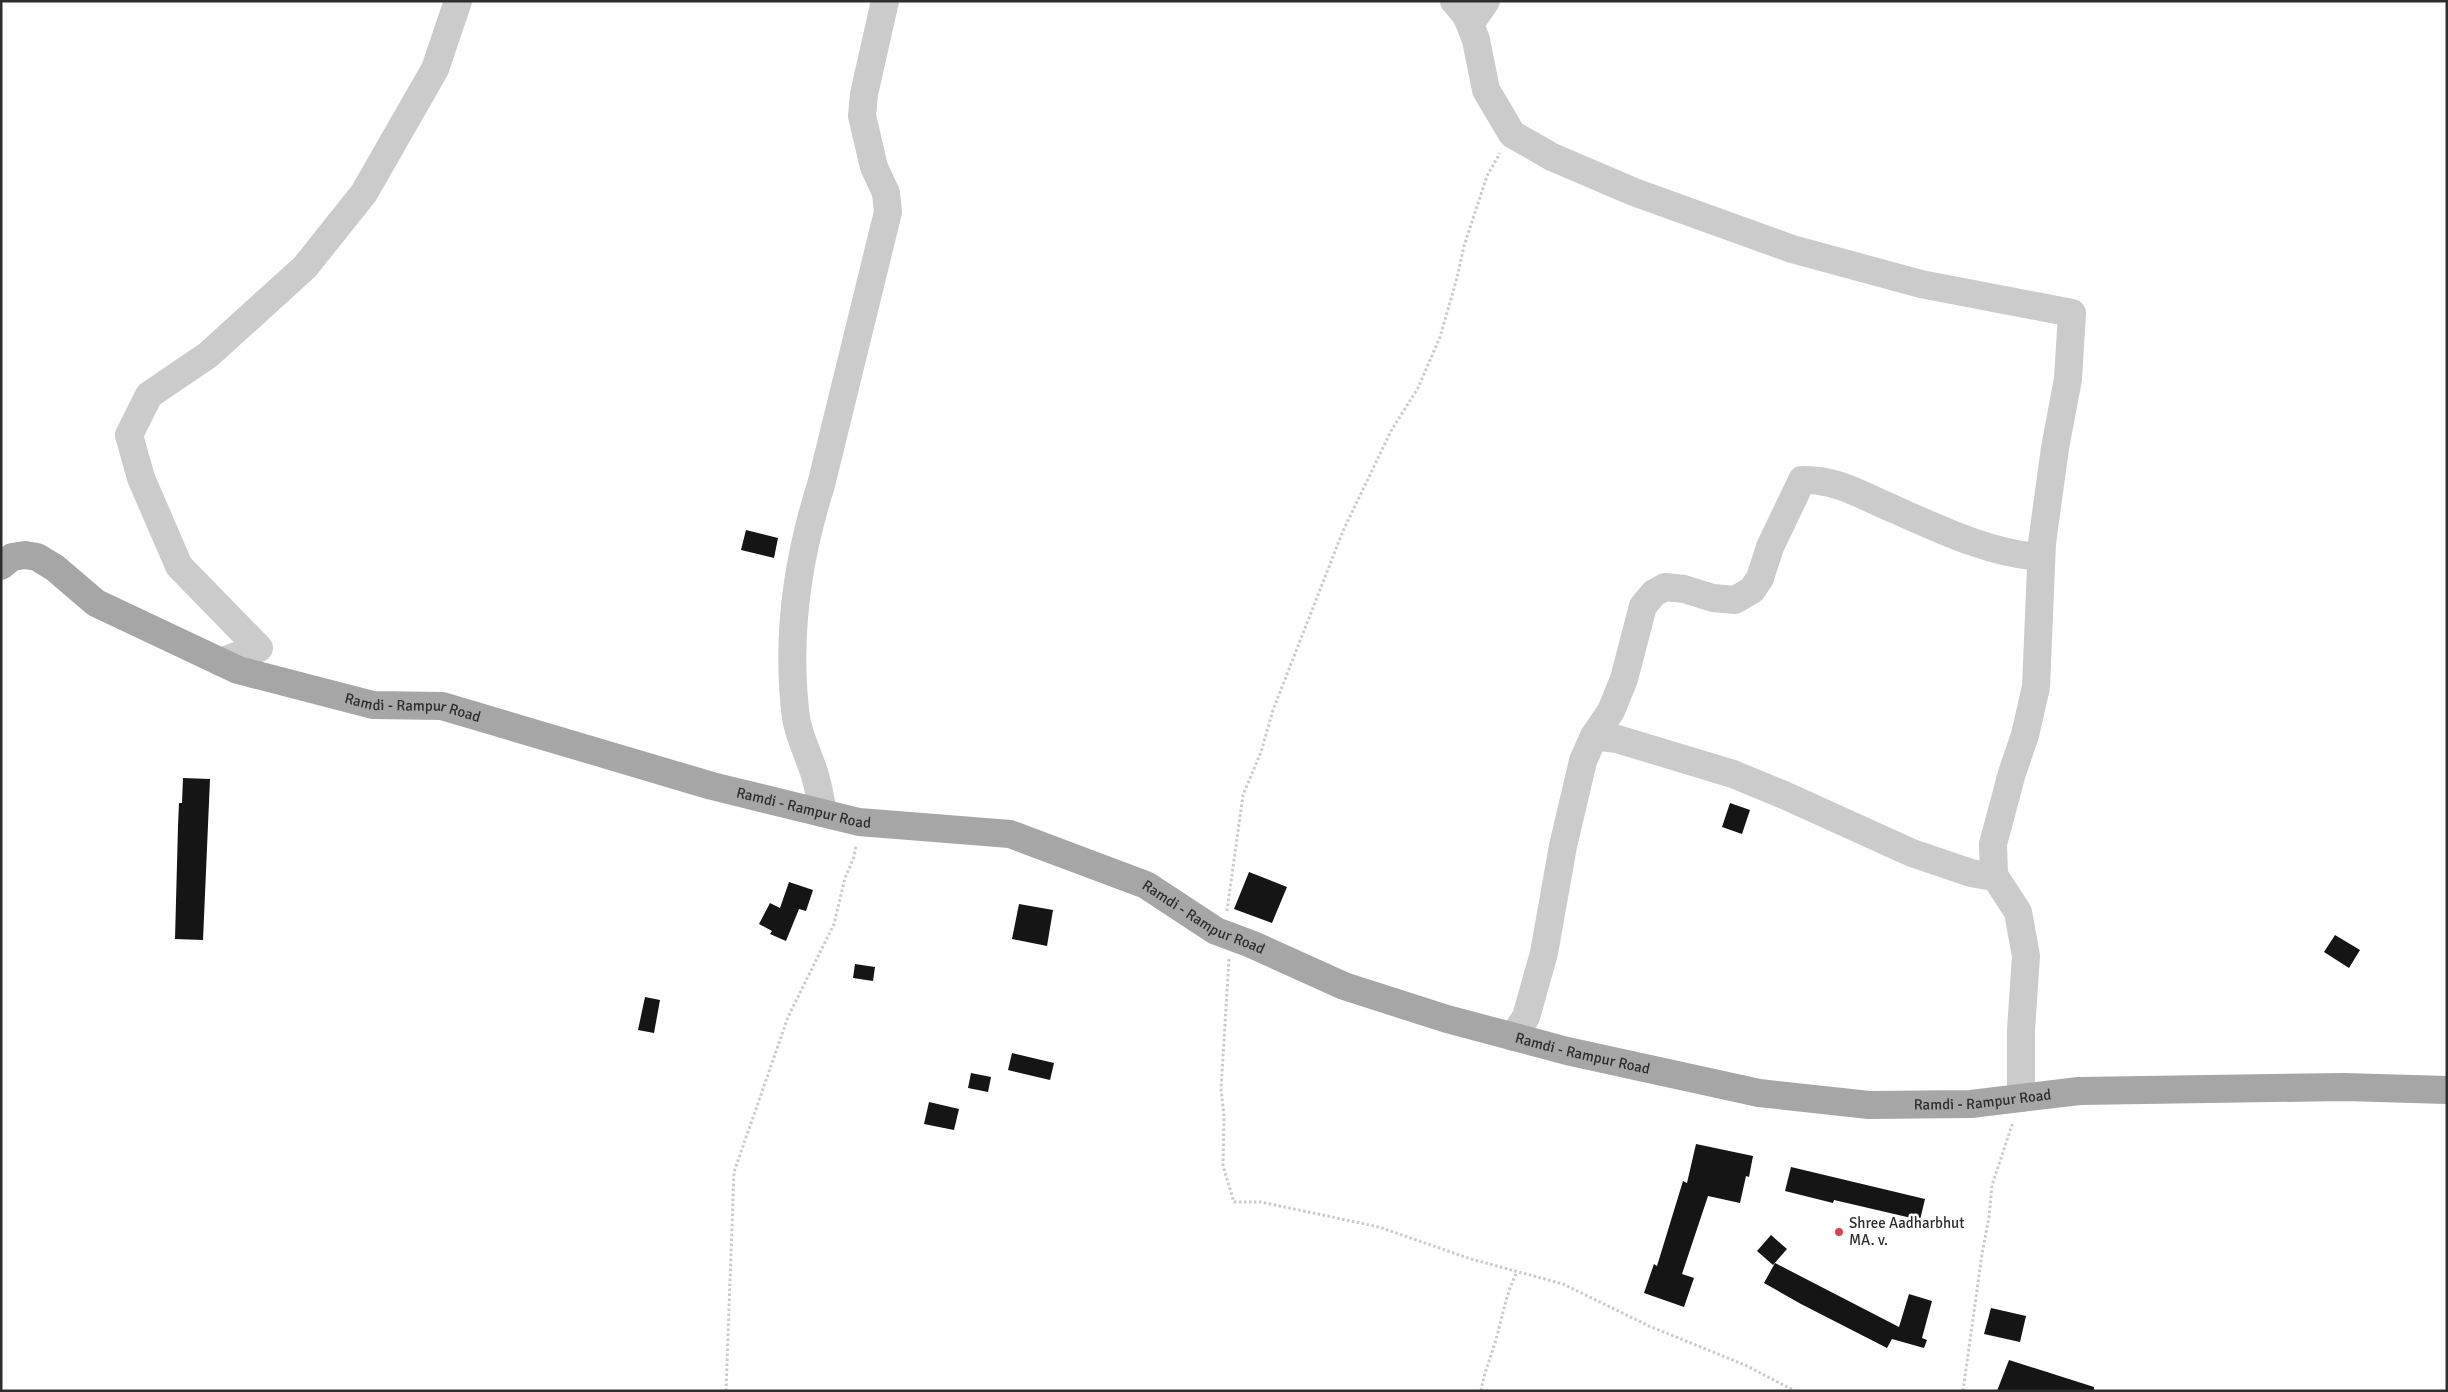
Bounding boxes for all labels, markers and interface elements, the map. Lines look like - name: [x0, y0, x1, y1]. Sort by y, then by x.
- street label: Ramdi - Rampur Road: [343, 689, 483, 726]
- street label: Ramdi - Rampur Road: [735, 783, 872, 832]
- street label: Ramdi - Rampur Road: [1139, 876, 1268, 958]
- street label: Ramdi - Rampur Road: [1513, 1029, 1652, 1078]
- street label: Ramdi - Rampur Road: [1914, 1085, 2052, 1114]
- place label: Shree Aadharbhut MA. v.: [1849, 1214, 1965, 1249]
- marker: Shree Aadharbhut MA. v.: [1833, 1226, 1845, 1238]

